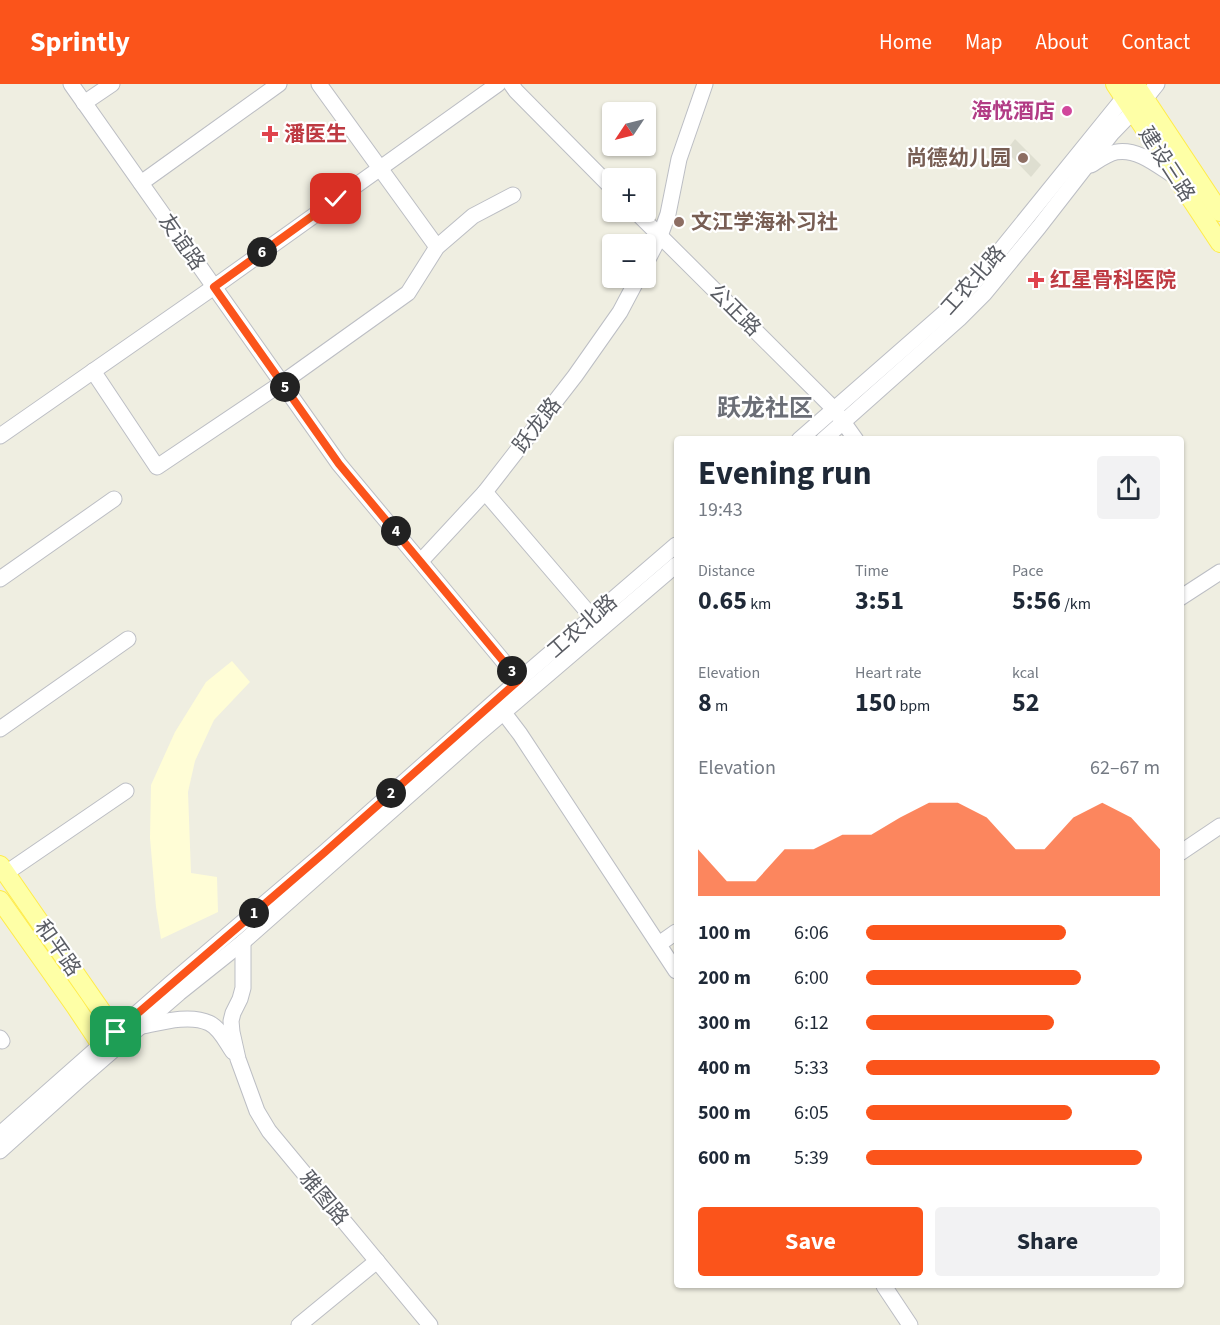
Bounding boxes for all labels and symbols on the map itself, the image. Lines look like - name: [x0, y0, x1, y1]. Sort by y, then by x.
- place label: 海悦酒店: [971, 96, 1055, 126]
- north arrow: [602, 102, 656, 156]
- marker: 海悦酒店: [1060, 104, 1074, 118]
- place label: 潘医生: [284, 119, 347, 149]
- street label: 建设三路: [1132, 121, 1202, 207]
- marker: 潘医生: [261, 125, 279, 143]
- place label: 尚德幼儿园: [906, 143, 1011, 173]
- marker: 尚德幼儿园: [1016, 151, 1030, 165]
- pin: [310, 173, 361, 224]
- place label: 文江学海补习社: [691, 207, 838, 237]
- street label: 友谊路: [152, 208, 212, 276]
- marker: 文江学海补习社: [672, 215, 686, 229]
- pin: 6: [247, 237, 277, 267]
- street label: 工农北路: [934, 239, 1012, 321]
- place label: 红星骨科医院: [1050, 265, 1176, 295]
- marker: 红星骨科医院: [1027, 271, 1045, 289]
- street label: 公正路: [702, 277, 768, 343]
- pin: 5: [270, 372, 300, 402]
- street label: 跃龙路: [506, 391, 568, 459]
- district label: 跃龙社区: [717, 391, 813, 426]
- pin: 4: [381, 516, 411, 546]
- street label: 工农北路: [540, 587, 624, 665]
- pin: 3: [497, 656, 527, 686]
- pin: 2: [376, 778, 406, 808]
- pin: 1: [239, 898, 269, 928]
- street label: 和平路: [28, 914, 88, 982]
- pin: [90, 1006, 141, 1057]
- street label: 雅图路: [292, 1164, 356, 1232]

